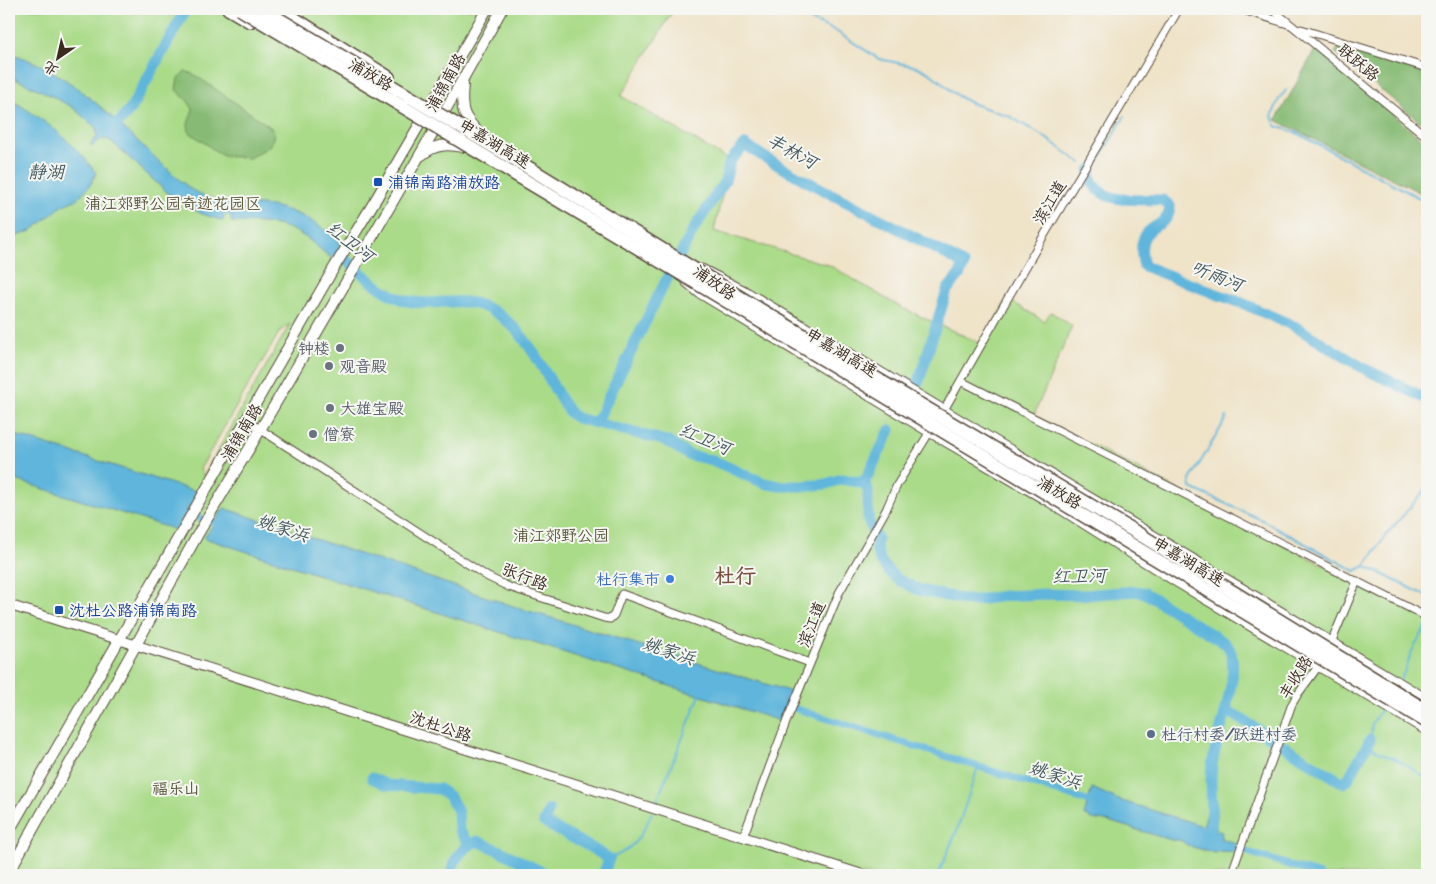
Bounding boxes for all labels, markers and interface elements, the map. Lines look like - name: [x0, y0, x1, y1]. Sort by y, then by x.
- north arrow: [32, 32, 82, 82]
- street label: 联跃路: [1331, 36, 1386, 89]
- street label: 浦锦南路: [417, 47, 474, 117]
- street label: 浦放路: [343, 50, 399, 99]
- text: 北: [38, 54, 64, 83]
- street label: 申嘉湖高速: [453, 110, 537, 176]
- water label: 丰林河: [761, 124, 826, 180]
- water label: 静湖: [28, 156, 66, 188]
- place label: 浦锦南路浦放路: [388, 168, 500, 197]
- street label: 滨江道: [1025, 174, 1074, 230]
- marker: 浦锦南路浦放路: [372, 176, 384, 188]
- park label: 浦江郊野公园奇迹花园区: [85, 189, 261, 218]
- water label: 红卫河: [319, 213, 383, 273]
- water label: 听雨河: [1186, 251, 1251, 302]
- street label: 浦放路: [687, 257, 743, 308]
- street label: 申嘉湖高速: [800, 319, 884, 385]
- place label: 钟楼: [298, 334, 330, 363]
- marker: 钟楼: [334, 342, 346, 354]
- place label: 观音殿: [339, 352, 387, 381]
- marker: 观音殿: [323, 360, 335, 372]
- place label: 大雄宝殿: [340, 394, 404, 423]
- street label: 浦锦南路: [213, 397, 270, 467]
- marker: 大雄宝殿: [324, 402, 336, 414]
- water label: 红卫河: [674, 414, 739, 465]
- place label: 僧寮: [323, 420, 355, 449]
- marker: 僧寮: [307, 428, 319, 440]
- street label: 浦放路: [1032, 468, 1088, 517]
- water label: 姚家浜: [252, 504, 315, 552]
- park label: 浦江郊野公园: [513, 521, 609, 550]
- street label: 申嘉湖高速: [1147, 528, 1231, 594]
- street label: 张行路: [497, 554, 552, 599]
- district label: 杜行: [714, 557, 756, 595]
- water label: 红卫河: [1052, 559, 1109, 592]
- place label: 杜行集市: [596, 565, 660, 594]
- marker: 杜行集市: [664, 573, 676, 585]
- place label: 沈杜公路浦锦南路: [69, 596, 197, 625]
- street label: 滨江道: [789, 596, 834, 652]
- marker: 沈杜公路浦锦南路: [53, 604, 65, 616]
- water label: 姚家浜: [638, 627, 701, 675]
- street label: 丰收路: [1270, 649, 1320, 705]
- street label: 沈杜公路: [406, 703, 476, 750]
- place label: 杜行村委/跃进村委: [1161, 720, 1297, 749]
- marker: 杜行村委/跃进村委: [1145, 728, 1157, 740]
- water label: 姚家浜: [1024, 751, 1087, 799]
- park label: 福乐山: [152, 774, 200, 803]

